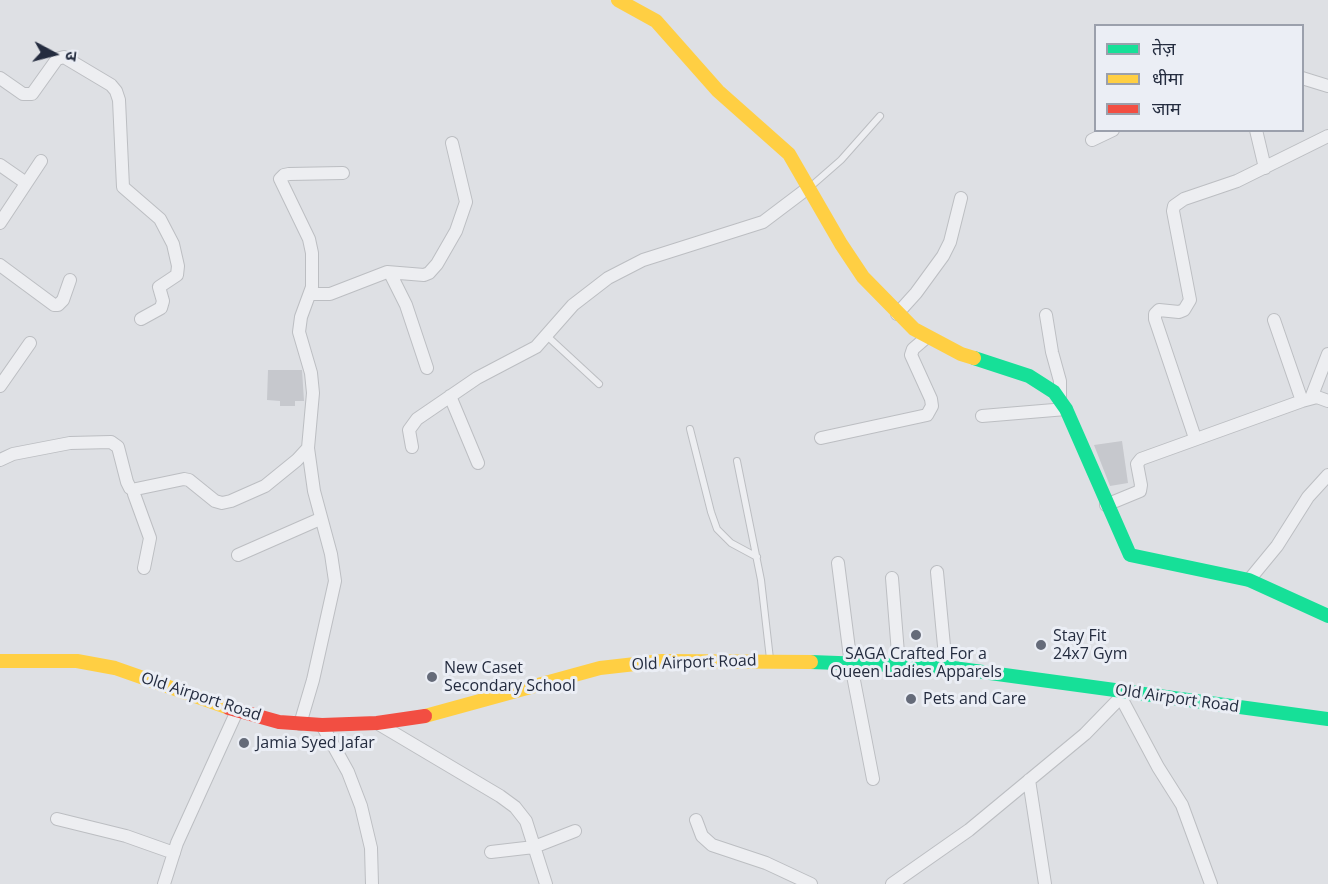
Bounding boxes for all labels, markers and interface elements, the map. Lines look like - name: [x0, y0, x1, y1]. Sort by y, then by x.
- north arrow: [24, 24, 84, 84]
- legend: [1094, 24, 1304, 132]
- text: तेज़: [1152, 36, 1176, 60]
- text: उ: [60, 50, 83, 62]
- text: धीमा: [1152, 66, 1183, 90]
- text: जाम: [1152, 96, 1181, 120]
- place label: Stay Fit 24x7 Gym: [1053, 626, 1127, 664]
- marker: SAGA Crafted For a Queen Ladies Apparels: [909, 628, 923, 642]
- marker: Stay Fit 24x7 Gym: [1034, 638, 1048, 652]
- place label: SAGA Crafted For a Queen Ladies Apparels: [830, 644, 1002, 682]
- street label: Old Airport Road: [631, 651, 757, 675]
- place label: New Caset Secondary School: [444, 658, 576, 696]
- street label: Old Airport Road: [139, 669, 263, 725]
- marker: New Caset Secondary School: [425, 670, 439, 684]
- street label: Old Airport Road: [1114, 681, 1240, 717]
- place label: Pets and Care: [923, 689, 1026, 709]
- marker: Pets and Care: [904, 692, 918, 706]
- place label: Jamia Syed Jafar: [256, 733, 375, 753]
- marker: Jamia Syed Jafar: [237, 736, 251, 750]

